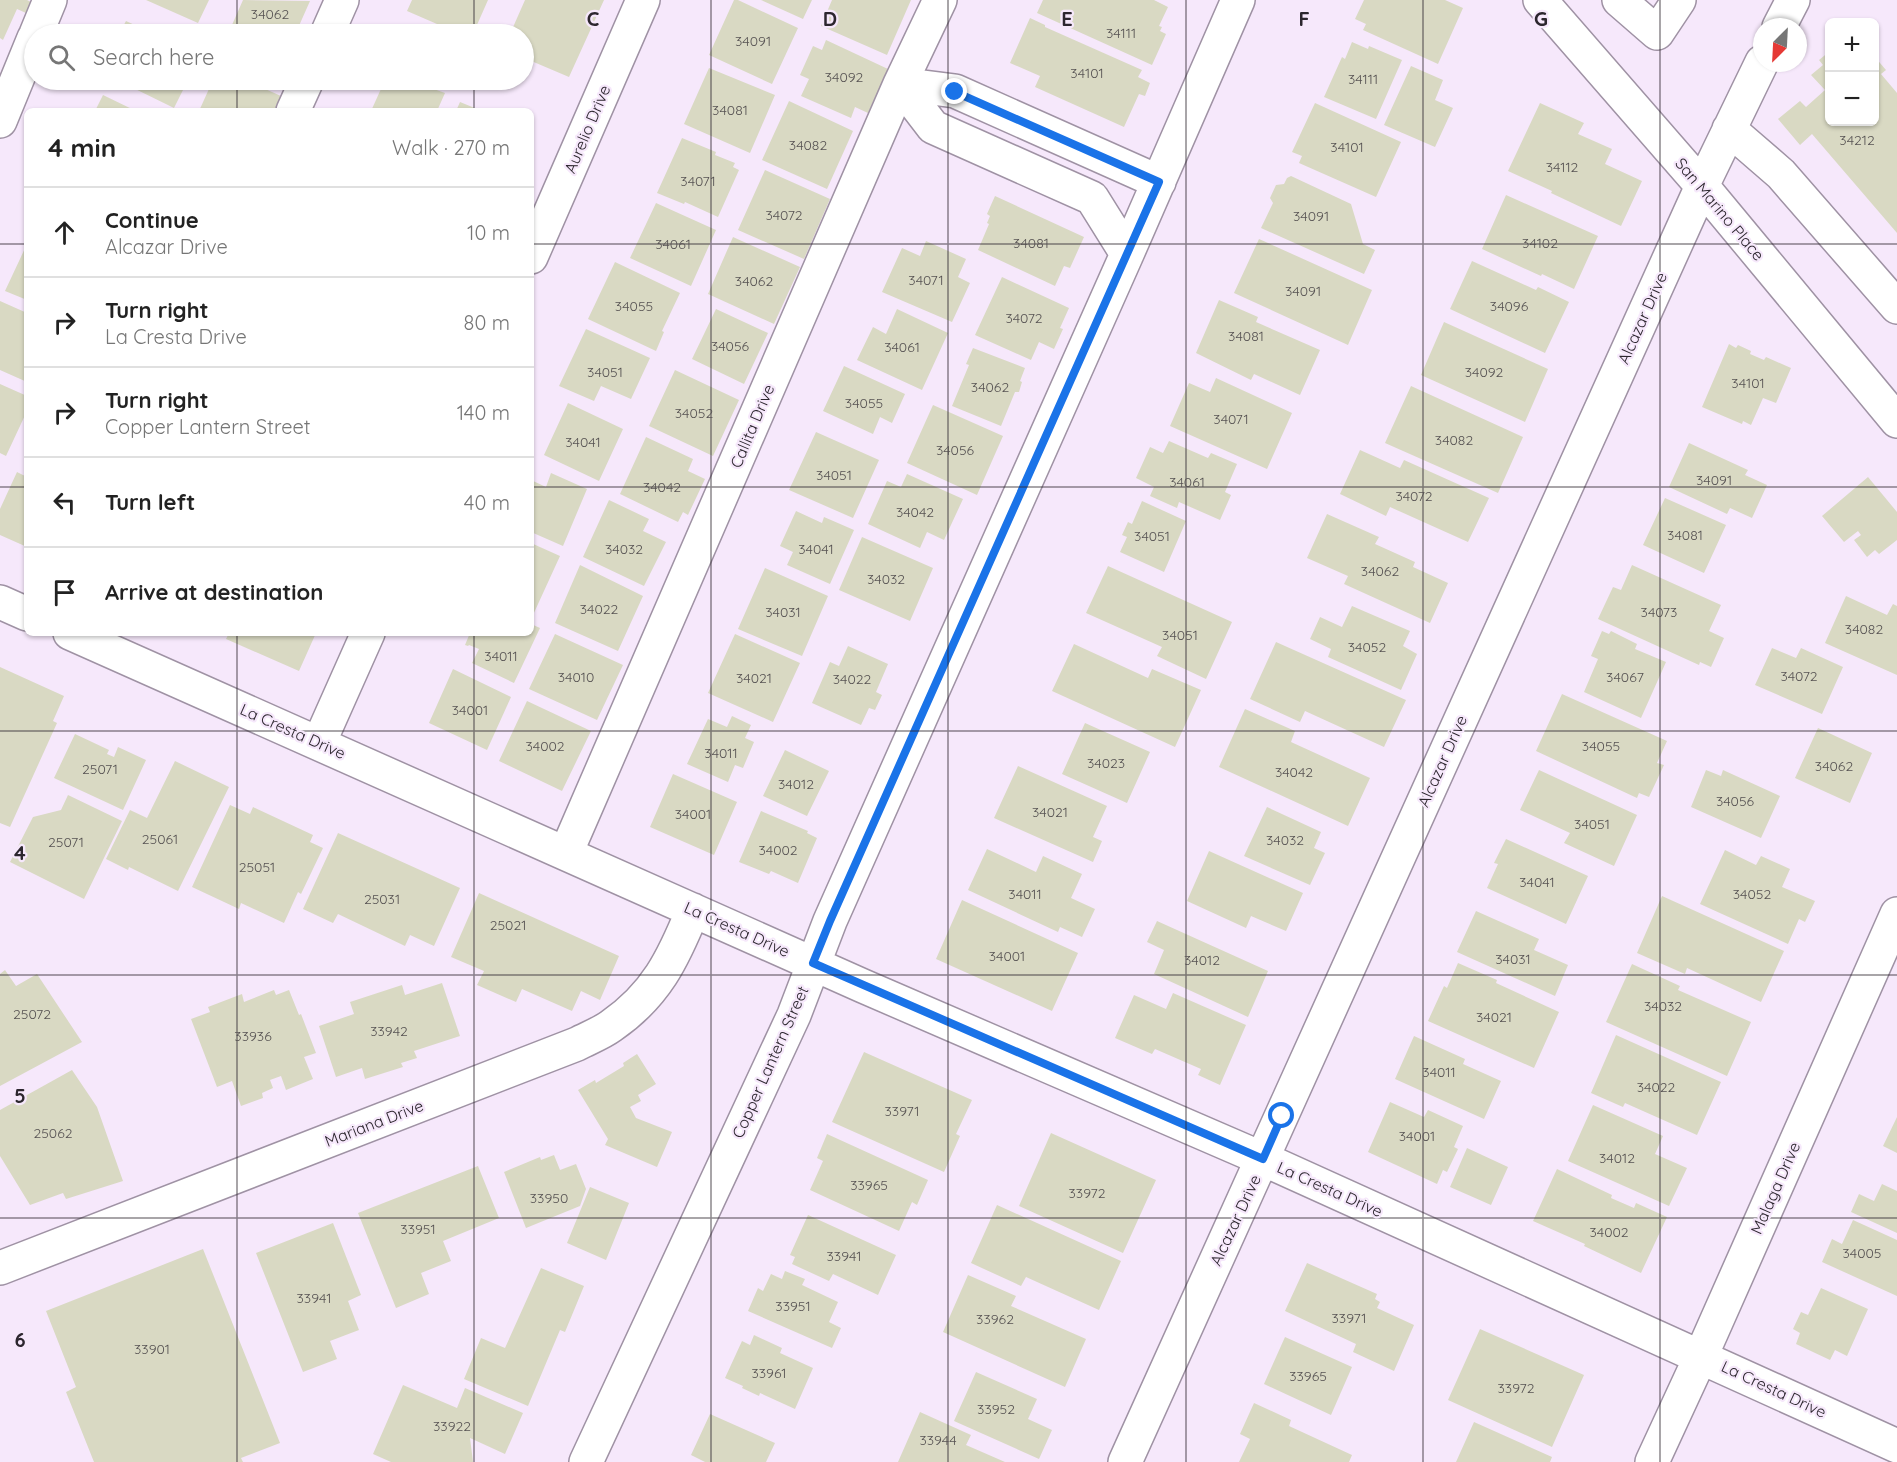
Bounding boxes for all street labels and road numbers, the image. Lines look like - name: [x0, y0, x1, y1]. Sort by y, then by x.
- street label: Aurelio Drive: [559, 82, 615, 176]
- street label: San Marino Place: [1671, 153, 1769, 265]
- street label: Alcazar Drive: [1613, 269, 1671, 367]
- street label: Callita Drive: [725, 381, 779, 471]
- street label: La Cresta Drive: [237, 699, 349, 763]
- street label: Alcazar Drive: [1413, 712, 1471, 810]
- street label: La Cresta Drive: [681, 897, 793, 961]
- street label: Copper Lantern Street: [727, 983, 813, 1141]
- street label: Mariana Drive: [322, 1095, 426, 1151]
- street label: Malaga Drive: [1746, 1139, 1804, 1237]
- street label: La Cresta Drive: [1274, 1157, 1386, 1221]
- street label: Alcazar Drive: [1205, 1171, 1265, 1269]
- street label: La Cresta Drive: [1718, 1356, 1830, 1422]

